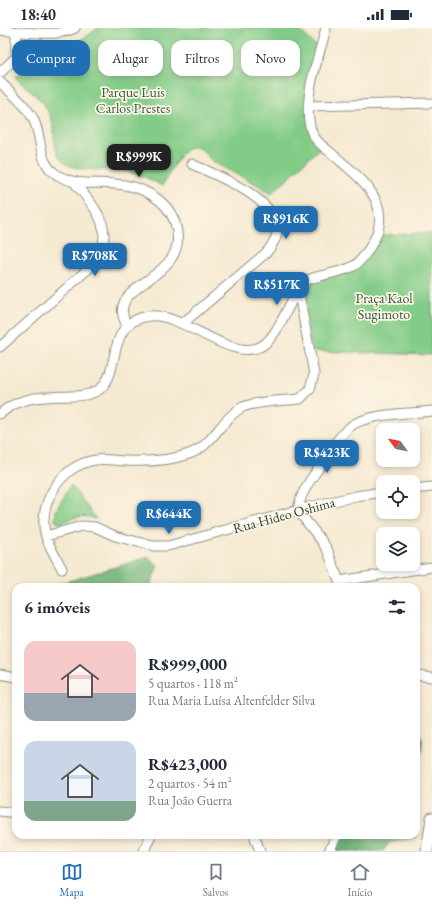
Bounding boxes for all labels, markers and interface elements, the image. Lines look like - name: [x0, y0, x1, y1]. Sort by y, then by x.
- text: 18:40: [20, 5, 56, 24]
- chip: Comprar: [12, 40, 90, 76]
- chip: Alugar: [98, 40, 163, 76]
- chip: Filtros: [171, 40, 233, 76]
- chip: Novo: [241, 40, 300, 76]
- park label: Parque Luis Carlos Prestes: [96, 83, 171, 117]
- pin: R$999K: [106, 144, 172, 178]
- text: R$999K: [116, 148, 162, 165]
- pin: R$916K: [253, 206, 319, 240]
- text: R$916K: [263, 210, 309, 227]
- pin: R$708K: [62, 243, 128, 277]
- text: R$708K: [72, 247, 118, 264]
- pin: R$517K: [244, 272, 310, 306]
- text: R$517K: [254, 276, 300, 293]
- park label: Praça Kaol Sugimoto: [355, 289, 413, 323]
- north arrow: [376, 423, 420, 467]
- map controls: [376, 423, 420, 571]
- pin: R$423K: [294, 440, 360, 474]
- text: R$423K: [304, 444, 350, 461]
- button: locate: [376, 475, 420, 519]
- street label: Rua Hideo Oshima: [231, 493, 337, 537]
- pin: R$644K: [136, 501, 202, 535]
- text: R$644K: [146, 505, 192, 522]
- button: layers: [376, 527, 420, 571]
- text: 6 imóveis: [24, 596, 90, 618]
- icon: filters: [386, 596, 408, 618]
- text: R$999,000: [148, 653, 227, 675]
- icon: home: [56, 657, 104, 705]
- text: 5 quartos · 118 m²: [148, 675, 238, 692]
- text: Rua Maria Luísa Altenfelder Silva: [148, 692, 315, 709]
- text: R$423,000: [148, 753, 227, 775]
- icon: home: [56, 757, 104, 805]
- text: 2 quartos · 54 m²: [148, 775, 232, 792]
- text: Rua João Guerra: [148, 792, 232, 809]
- tab: Mapa: [60, 861, 84, 899]
- tab: Salvos: [203, 861, 228, 899]
- tab: Início: [348, 861, 372, 899]

